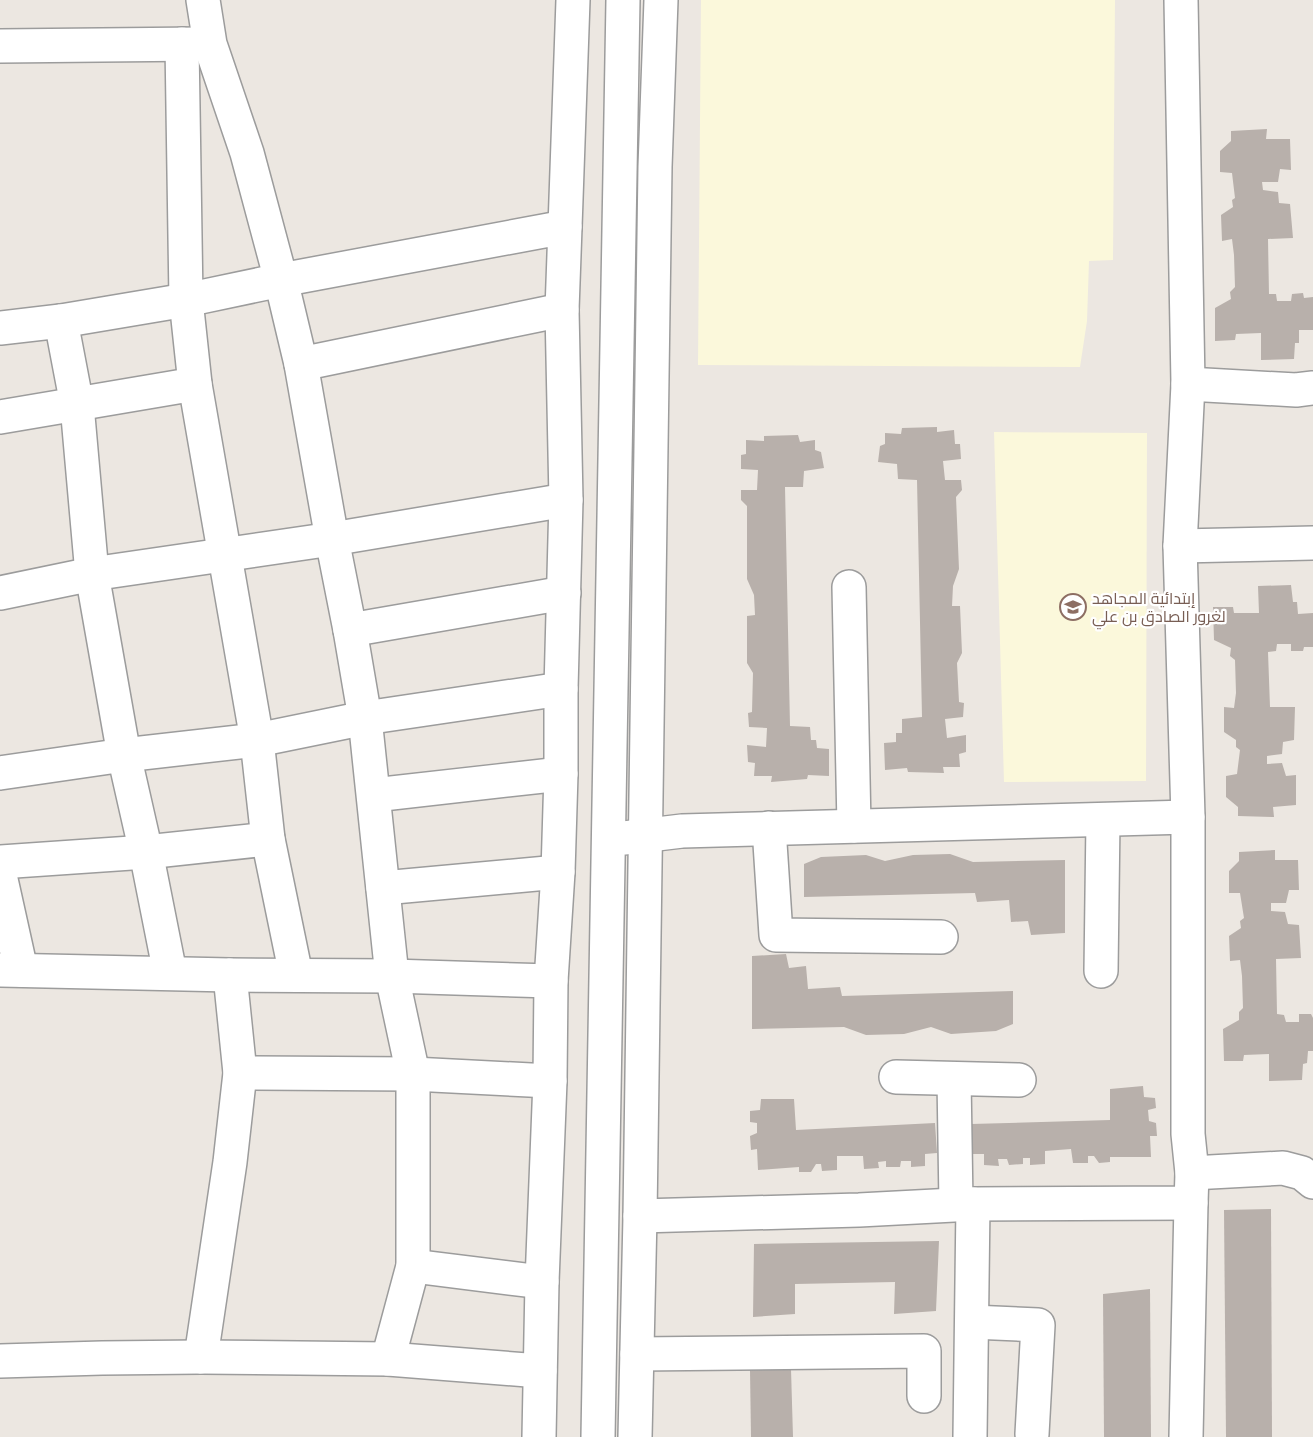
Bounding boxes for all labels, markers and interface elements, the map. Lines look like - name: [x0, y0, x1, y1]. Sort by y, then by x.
- place label: إبتدائية المجاهد لغرور الصادق بن علي: [1092, 589, 1226, 630]
- school or university icon: إبتدائية المجاهد لغرور الصادق بن علي: [1058, 592, 1088, 622]

